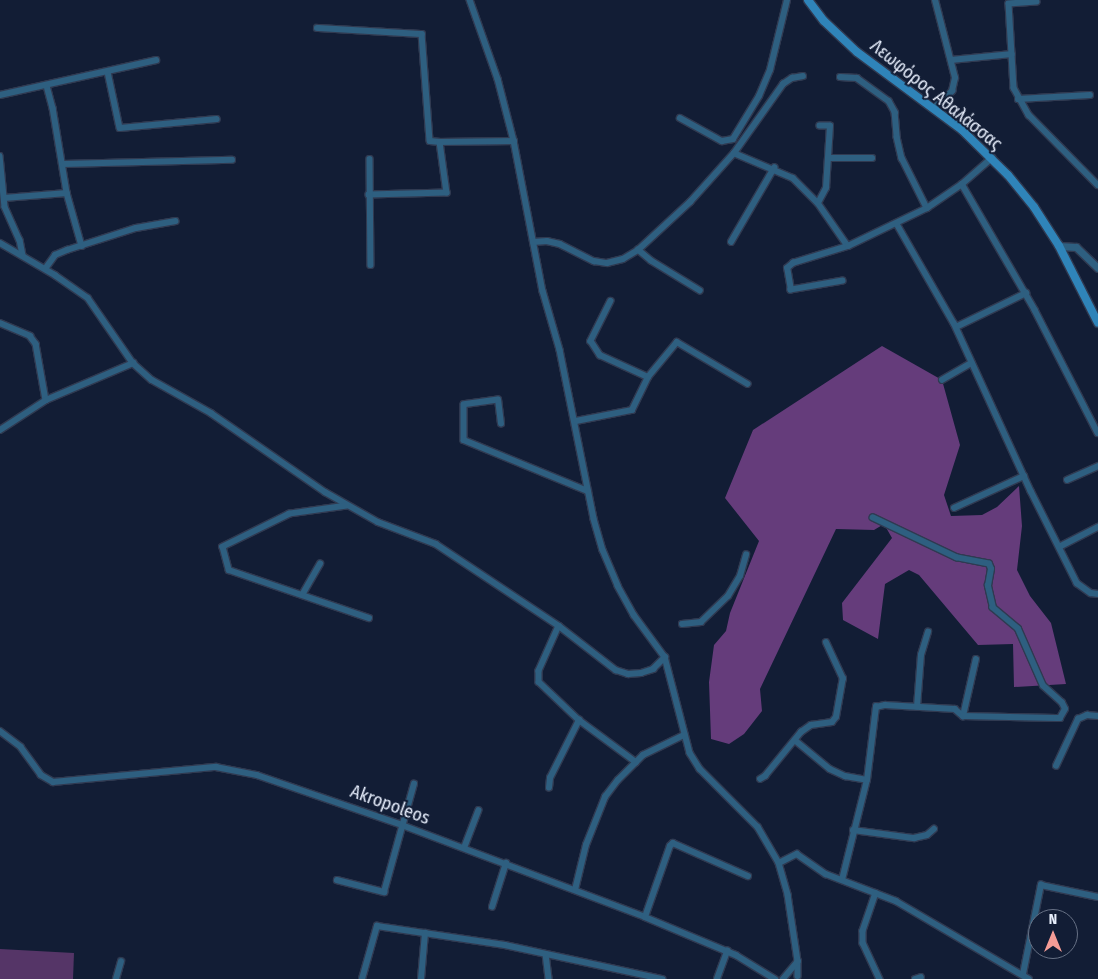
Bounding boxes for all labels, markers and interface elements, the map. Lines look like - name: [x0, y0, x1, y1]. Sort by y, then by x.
- street label: Λεωφόρος Αθαλάσσας: [866, 35, 1006, 155]
- street label: Akropoleos: [347, 781, 433, 829]
- north arrow: [1028, 909, 1078, 959]
- text: N: [1049, 911, 1057, 928]

